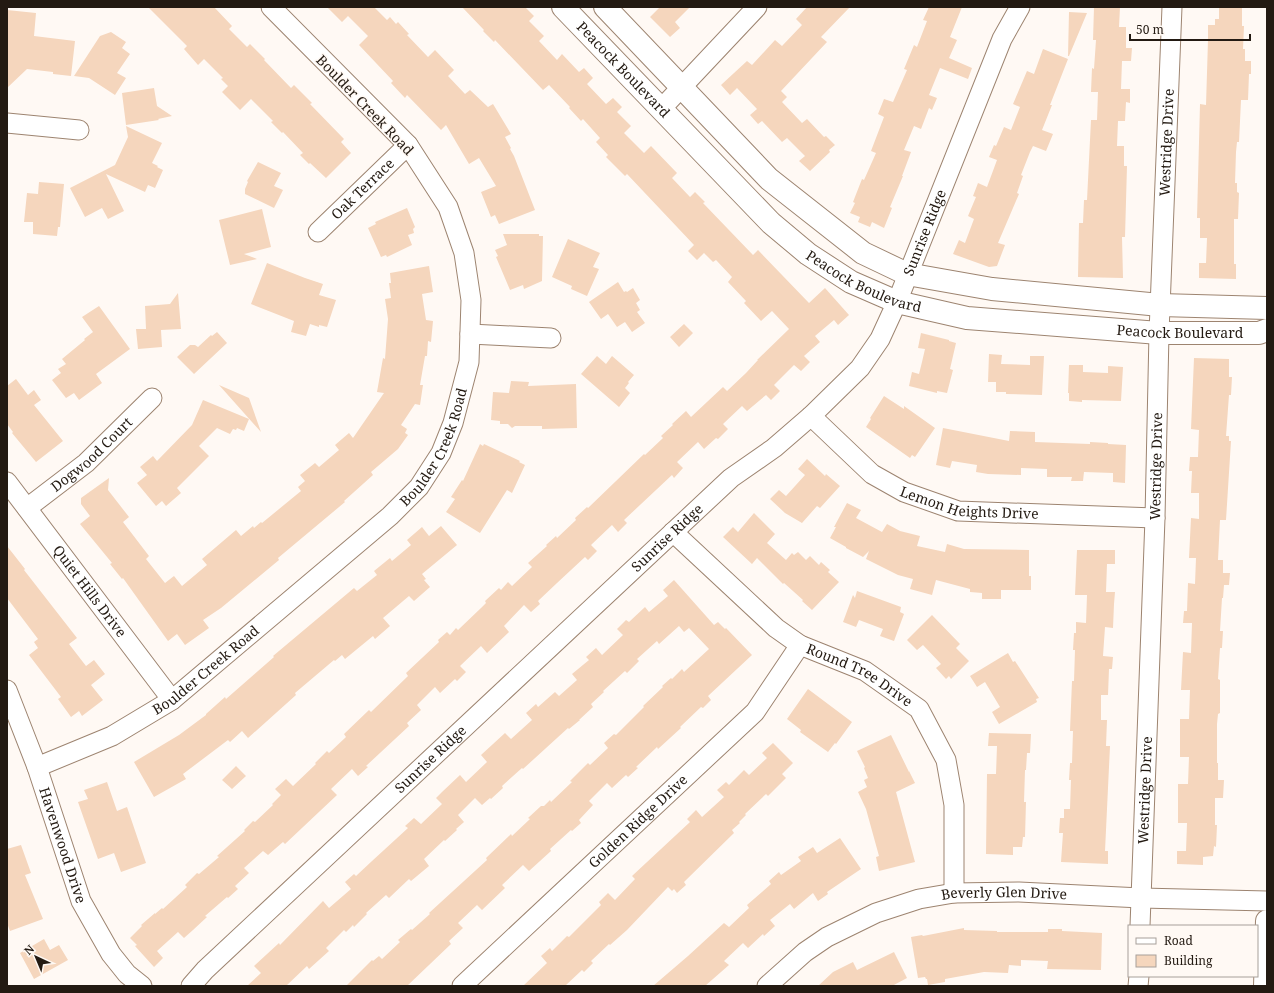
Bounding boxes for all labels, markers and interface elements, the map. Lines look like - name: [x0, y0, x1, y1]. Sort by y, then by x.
- scale bar: [1130, 16, 1250, 42]
- street label: Peacock Boulevard: [573, 17, 675, 122]
- text: 50 m: [1136, 21, 1164, 38]
- street label: Boulder Creek Road: [312, 50, 419, 159]
- street label: Westridge Drive: [1154, 88, 1178, 197]
- street label: Oak Terrace: [327, 154, 398, 223]
- street label: Sunrise Ridge: [898, 187, 950, 279]
- street label: Peacock Boulevard: [803, 245, 924, 316]
- street label: Peacock Boulevard: [1116, 320, 1244, 342]
- street label: Boulder Creek Road: [395, 385, 471, 510]
- street label: Westridge Drive: [1145, 412, 1166, 520]
- street label: Dogwood Court: [47, 413, 136, 496]
- street label: Lemon Heights Drive: [898, 481, 1039, 523]
- street label: Sunrise Ridge: [627, 499, 707, 576]
- street label: Quiet Hills Drive: [49, 541, 131, 641]
- street label: Boulder Creek Road: [148, 620, 263, 719]
- street label: Round Tree Drive: [804, 639, 916, 711]
- street label: Sunrise Ridge: [390, 721, 470, 797]
- street label: Westridge Drive: [1133, 736, 1156, 844]
- street label: Golden Ridge Drive: [584, 770, 691, 872]
- street label: Havenwood Drive: [35, 785, 91, 906]
- street label: Beverly Glen Drive: [939, 882, 1068, 904]
- legend: [1128, 925, 1258, 977]
- text: Road: [1164, 932, 1194, 949]
- north arrow: [16, 937, 56, 977]
- text: N: [20, 941, 37, 958]
- text: Building: [1164, 952, 1213, 969]

